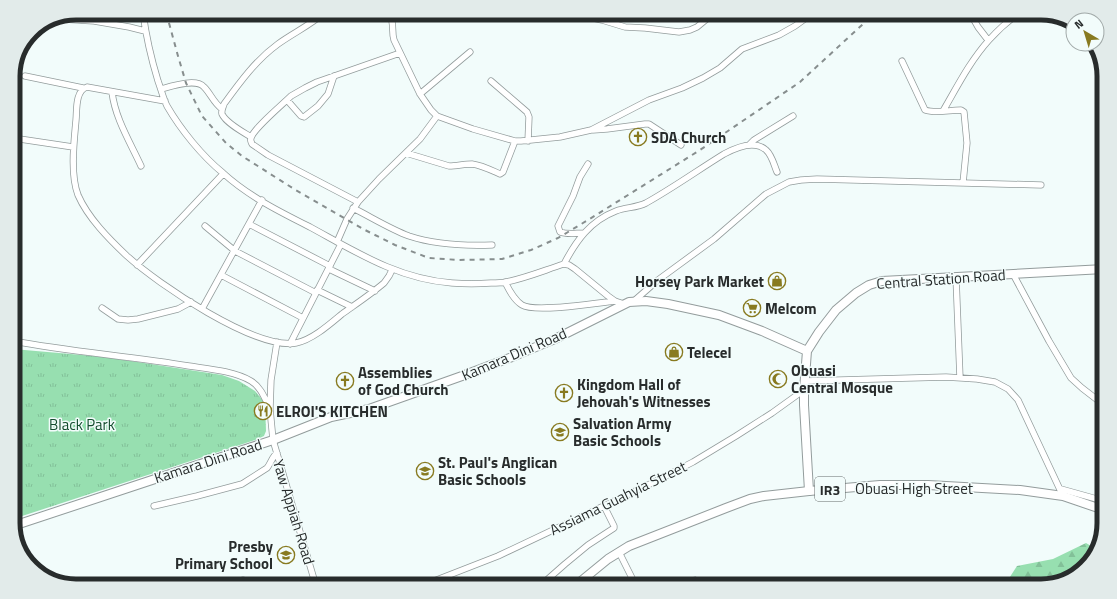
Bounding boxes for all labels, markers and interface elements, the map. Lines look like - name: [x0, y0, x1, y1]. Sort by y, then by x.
- north arrow: [1065, 12, 1105, 52]
- text: N: [1071, 15, 1087, 33]
- place label: SDA Church: [651, 126, 726, 149]
- church icon: SDA Church: [628, 127, 648, 147]
- street label: Central Station Road: [876, 263, 1006, 295]
- place label: Horsey Park Market: [635, 270, 765, 293]
- shop icon: Horsey Park Market: [767, 271, 787, 291]
- place label: Melcom: [765, 297, 817, 320]
- supermarket icon: Melcom: [742, 298, 762, 318]
- street label: Kamara Dini Road: [458, 321, 570, 387]
- place label: Telecel: [687, 341, 732, 364]
- shop icon: Telecel: [664, 342, 684, 362]
- place label: Obuasi Central Mosque: [791, 359, 893, 399]
- place label: Assemblies of God Church: [358, 361, 449, 401]
- mosque icon: Obuasi Central Mosque: [768, 369, 788, 389]
- church icon: Assemblies of God Church: [335, 371, 355, 391]
- place label: Kingdom Hall of Jehovah's Witnesses: [577, 373, 711, 413]
- church icon: Kingdom Hall of Jehovah's Witnesses: [554, 383, 574, 403]
- place label: ELROI'S KITCHEN: [276, 400, 388, 423]
- restaurant icon: ELROI'S KITCHEN: [253, 401, 273, 421]
- place label: Salvation Army Basic Schools: [573, 412, 672, 452]
- park label: Black Park: [49, 413, 115, 436]
- school or university icon: Salvation Army Basic Schools: [550, 422, 570, 442]
- street label: Kamara Dini Road: [151, 433, 265, 489]
- place label: St. Paul's Anglican Basic Schools: [438, 451, 557, 491]
- street label: Assiama Guahyia Street: [546, 455, 691, 541]
- street label: Yaw Appiah Road: [267, 457, 321, 567]
- school or university icon: St. Paul's Anglican Basic Schools: [415, 461, 435, 481]
- road number: IR3: [815, 477, 845, 501]
- street label: Obuasi High Street: [855, 477, 974, 500]
- place label: Presby Primary School: [175, 535, 273, 575]
- school or university icon: Presby Primary School: [276, 545, 296, 565]

